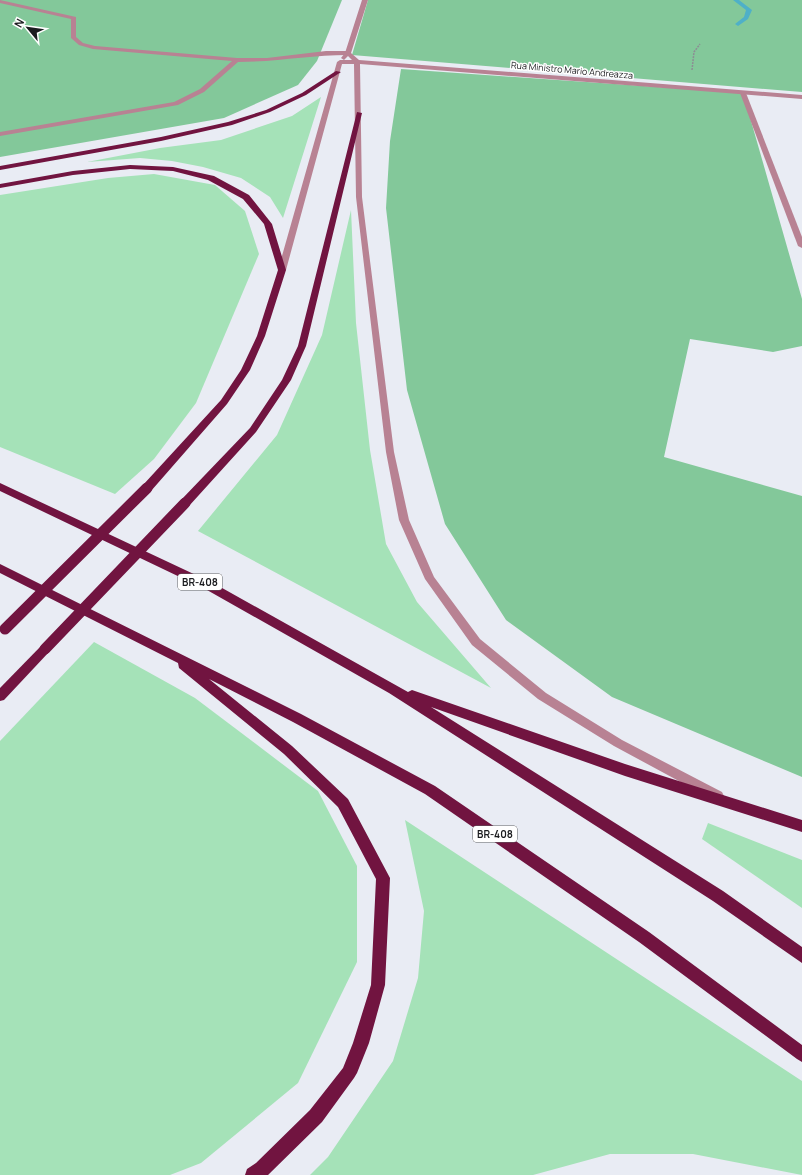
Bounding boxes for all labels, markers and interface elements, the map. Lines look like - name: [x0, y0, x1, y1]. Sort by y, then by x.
- north arrow: [8, 8, 48, 48]
- text: N: [10, 16, 27, 30]
- street label: Rua Ministro Mario Andreazza: [510, 58, 634, 82]
- road number: BR-408: [178, 574, 222, 590]
- road number: BR-408: [473, 826, 517, 842]

